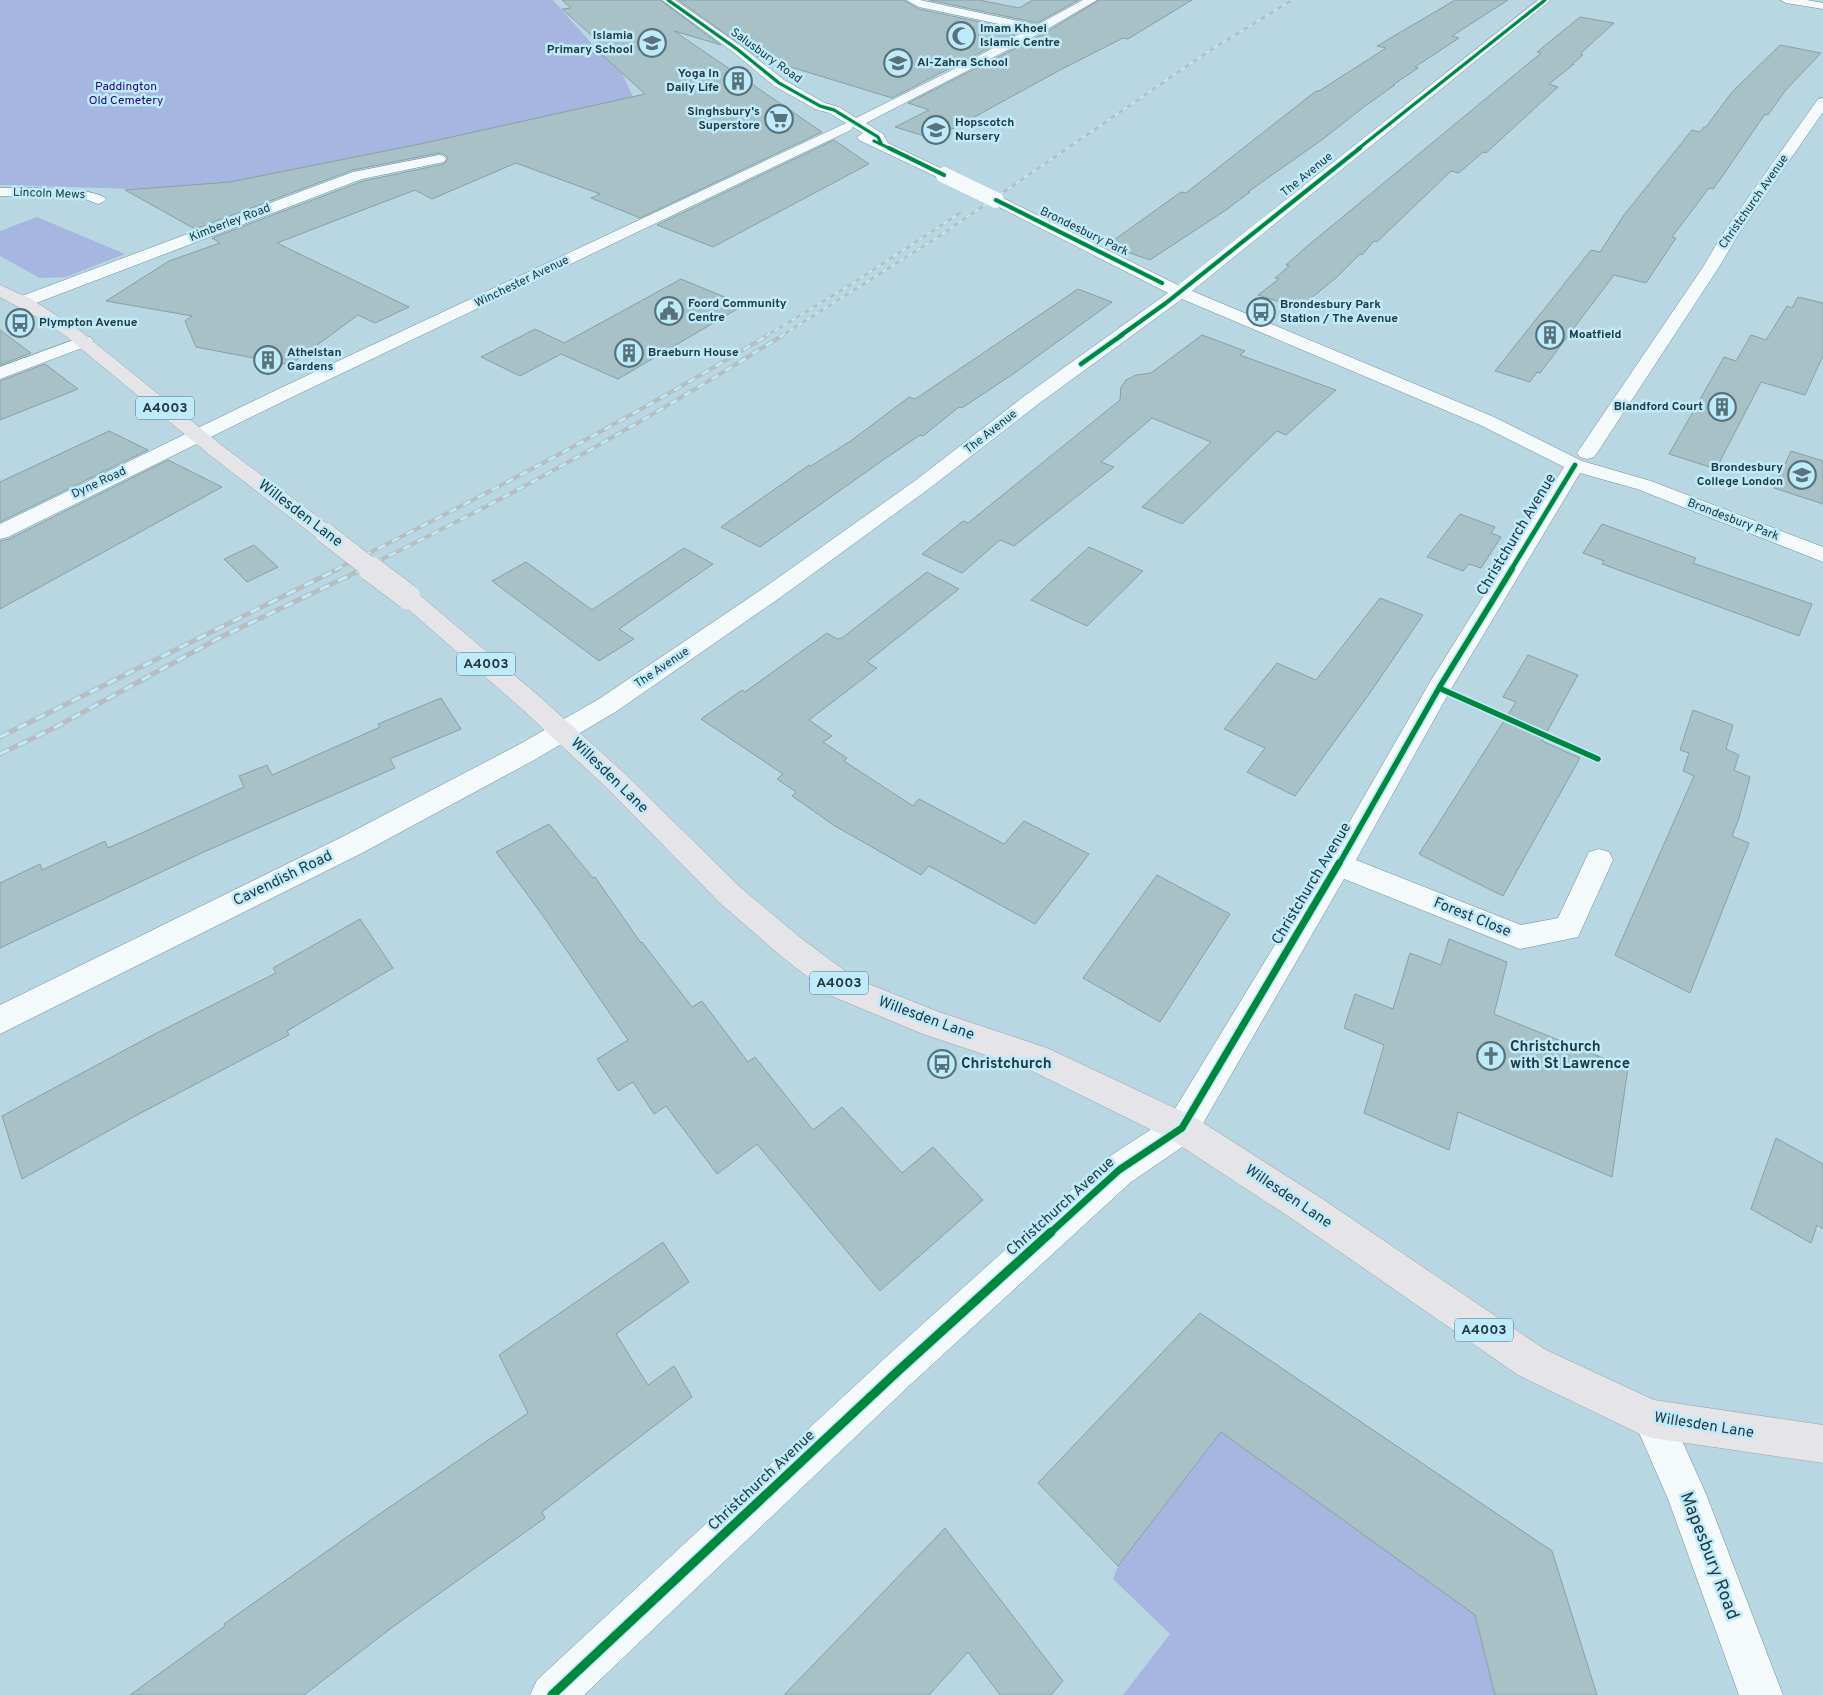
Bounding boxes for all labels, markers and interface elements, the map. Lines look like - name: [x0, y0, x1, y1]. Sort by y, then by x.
- mosque icon: Imam Khoei Islamic Centre: [946, 21, 976, 51]
- place label: Imam Khoei Islamic Centre: [980, 21, 1060, 51]
- street label: Salusbury Road: [727, 25, 805, 87]
- place label: Islamia Primary School: [547, 28, 633, 58]
- school or university icon: Islamia Primary School: [637, 28, 667, 58]
- school or university icon: Al-Zahra School: [883, 48, 913, 78]
- place label: Al-Zahra School: [917, 55, 1008, 71]
- place label: Yoga In Daily Life: [666, 66, 719, 96]
- building icon: Yoga In Daily Life: [723, 66, 753, 96]
- park label: Paddington Old Cemetery: [89, 79, 163, 109]
- place label: Singhsbury's Superstore: [687, 104, 760, 134]
- supermarket icon: Singhsbury's Superstore: [764, 104, 794, 134]
- school or university icon: Hopscotch Nursery: [921, 115, 951, 145]
- place label: Hopscotch Nursery: [955, 115, 1014, 145]
- street label: The Avenue: [1278, 149, 1336, 201]
- street label: Christchurch Avenue: [1715, 152, 1793, 252]
- street label: Lincoln Mews: [13, 185, 85, 203]
- street label: Kimberley Road: [187, 200, 273, 246]
- street label: Brondesbury Park: [1037, 204, 1131, 260]
- street label: Winchester Avenue: [472, 252, 572, 312]
- public building icon: Foord Community Centre: [654, 296, 684, 326]
- place label: Foord Community Centre: [688, 296, 787, 326]
- bus stop icon: Brondesbury Park Station / The Avenue: [1246, 297, 1276, 327]
- place label: Brondesbury Park Station / The Avenue: [1280, 297, 1398, 327]
- bus stop icon: Plympton Avenue: [5, 308, 35, 338]
- place label: Plympton Avenue: [39, 315, 138, 331]
- building icon: Moatfield: [1535, 320, 1565, 350]
- place label: Moatfield: [1569, 327, 1622, 343]
- building icon: Braeburn House: [614, 338, 644, 368]
- building icon: Athelstan Gardens: [253, 345, 283, 375]
- place label: Athelstan Gardens: [287, 345, 341, 375]
- place label: Braeburn House: [648, 345, 739, 361]
- building icon: Blandford Court: [1707, 392, 1737, 422]
- road number: A4003: [136, 396, 194, 419]
- place label: Blandford Court: [1614, 399, 1703, 415]
- street label: The Avenue: [961, 406, 1021, 458]
- place label: Brondesbury College London: [1697, 460, 1783, 490]
- school or university icon: Brondesbury College London: [1787, 460, 1817, 490]
- street label: Dyne Road: [69, 463, 129, 503]
- street label: Christchurch Avenue: [1473, 470, 1561, 600]
- street label: Willesden Lane: [254, 476, 346, 552]
- street label: Brondesbury Park: [1685, 495, 1781, 545]
- street label: The Avenue: [631, 644, 693, 692]
- road number: A4003: [457, 652, 515, 676]
- street label: Willesden Lane: [566, 734, 652, 818]
- street label: Christchurch Avenue: [1268, 819, 1356, 949]
- street label: Cavendish Road: [230, 847, 336, 911]
- street label: Forest Close: [1431, 894, 1513, 942]
- road number: A4003: [810, 971, 868, 994]
- street label: Willesden Lane: [875, 993, 977, 1045]
- place label: Christchurch with St Lawrence: [1510, 1038, 1630, 1074]
- church icon: Christchurch with St Lawrence: [1476, 1041, 1506, 1071]
- bus stop icon: Christchurch: [927, 1049, 957, 1079]
- place label: Christchurch: [961, 1055, 1052, 1074]
- street label: Christchurch Avenue: [1003, 1153, 1119, 1261]
- street label: Willesden Lane: [1241, 1161, 1335, 1233]
- road number: A4003: [1455, 1318, 1513, 1342]
- street label: Willesden Lane: [1653, 1409, 1755, 1443]
- street label: Christchurch Avenue: [705, 1427, 819, 1535]
- street label: Mapesbury Road: [1674, 1489, 1744, 1623]

